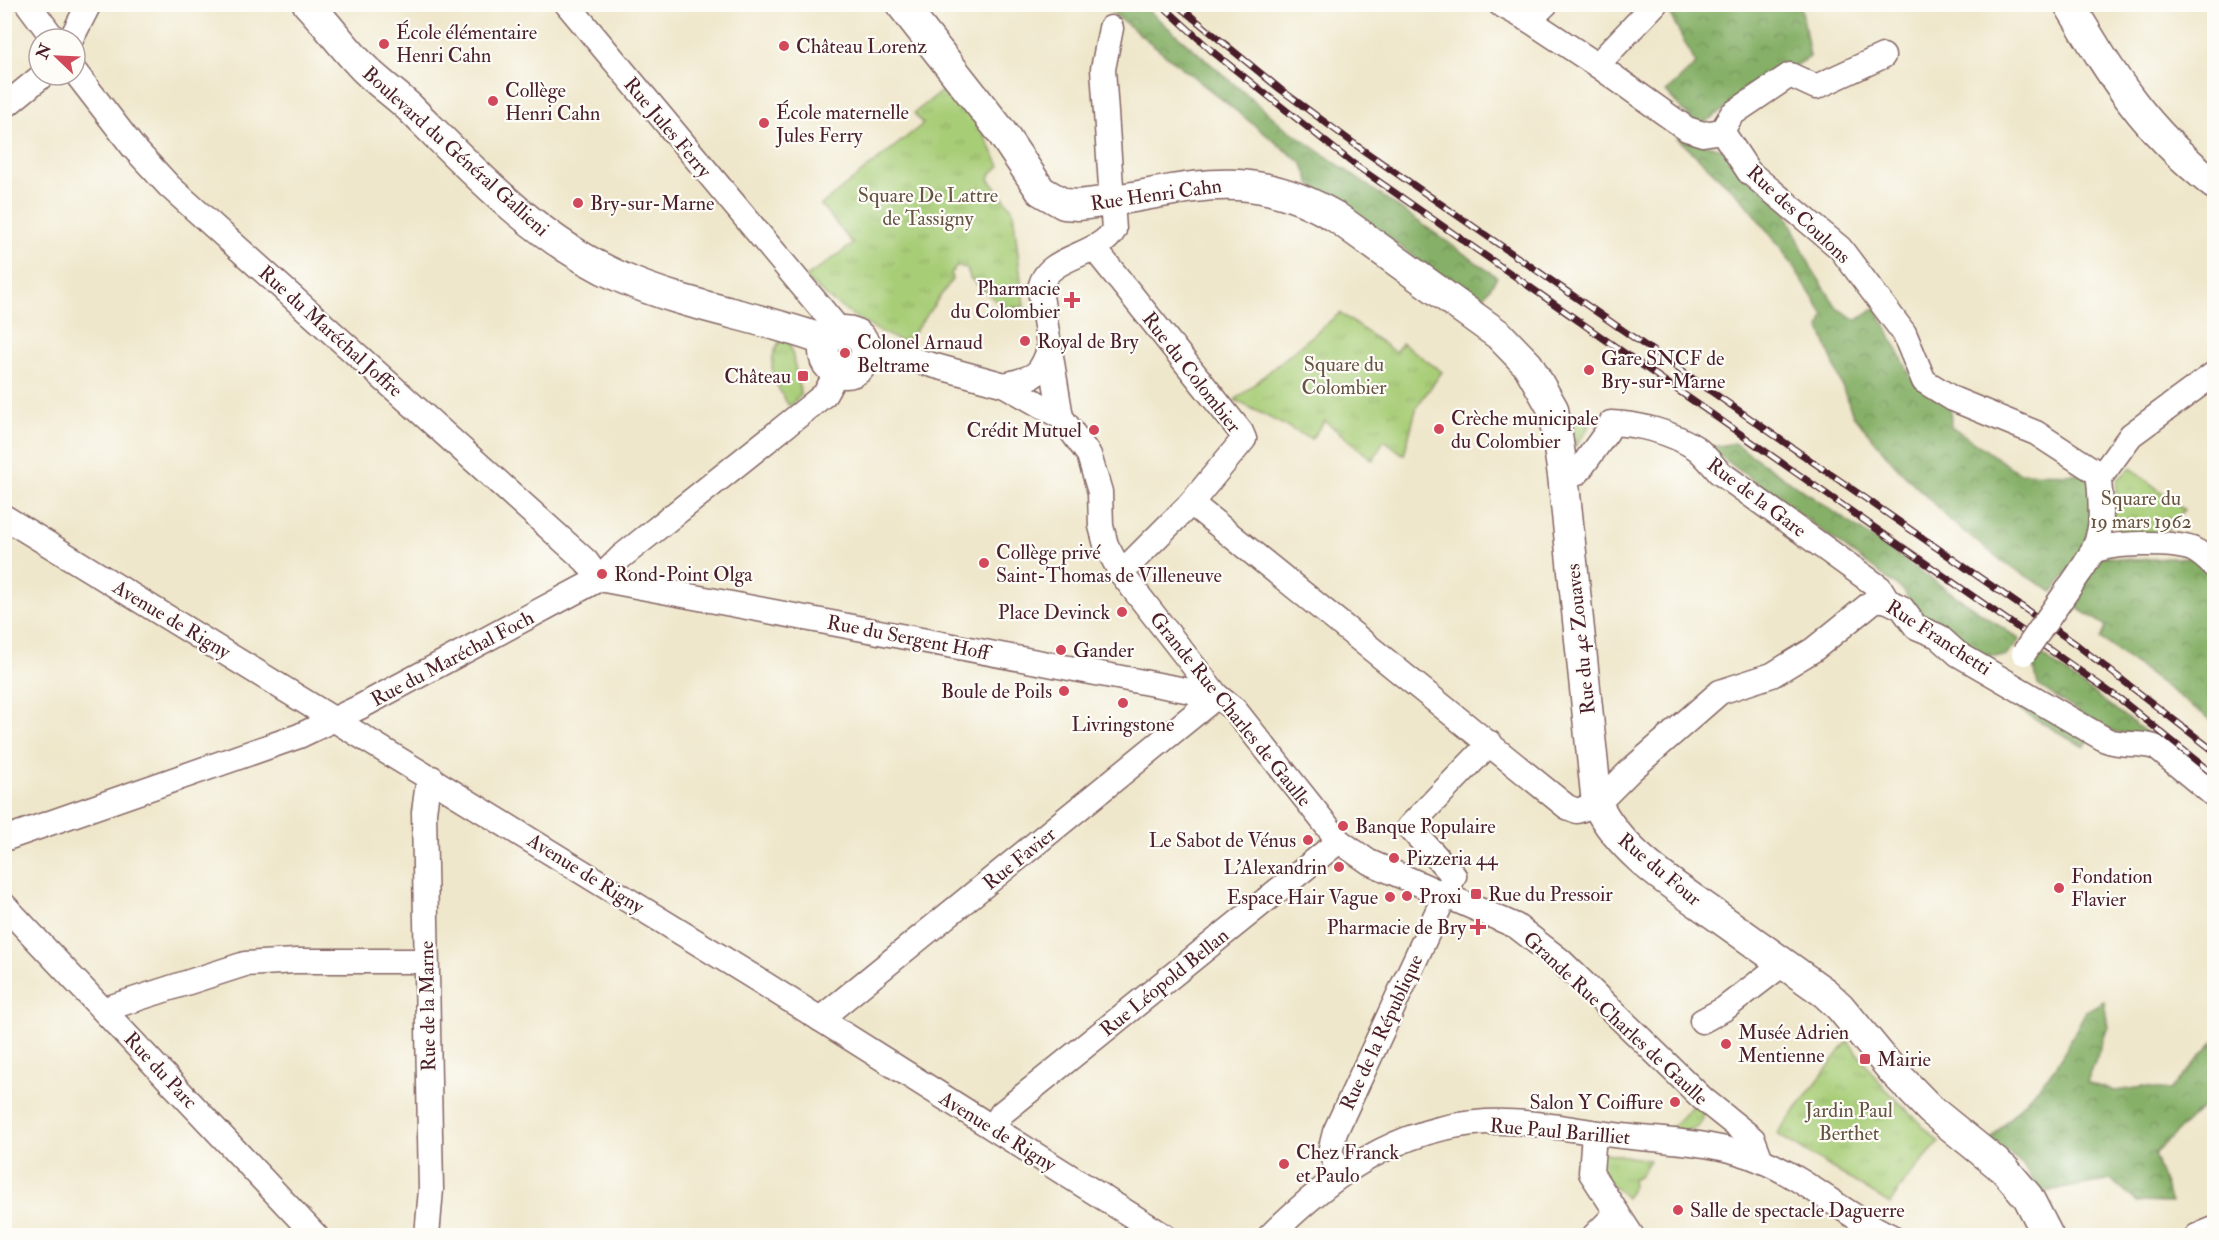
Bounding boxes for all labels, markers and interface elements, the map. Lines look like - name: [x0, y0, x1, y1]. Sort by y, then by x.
- place label: École élémentaire Henri Cahn: [396, 19, 537, 68]
- north arrow: [27, 27, 87, 87]
- place label: Château Lorenz: [796, 34, 927, 59]
- marker: École élémentaire Henri Cahn: [377, 37, 391, 51]
- marker: Château Lorenz: [777, 39, 791, 53]
- text: N: [32, 40, 56, 63]
- street label: Boulevard du Général Gallieni: [357, 61, 554, 242]
- street label: Rue Jules Ferry: [618, 72, 718, 184]
- place label: Collège Henri Cahn: [505, 78, 600, 126]
- marker: Collège Henri Cahn: [486, 94, 500, 108]
- place label: École maternelle Jules Ferry: [775, 99, 909, 148]
- marker: École maternelle Jules Ferry: [757, 116, 771, 130]
- street label: Rue des Coulons: [1742, 160, 1856, 269]
- street label: Rue Henri Cahn: [1089, 173, 1223, 216]
- park label: Square De Lattre de Tassigny: [858, 183, 998, 231]
- place label: Bry-sur-Marne: [590, 191, 714, 216]
- marker: Bry-sur-Marne: [571, 196, 585, 210]
- street label: Rue du Maréchal Joffre: [253, 260, 408, 403]
- place label: Pharmacie du Colombier: [951, 276, 1061, 324]
- marker: Pharmacie du Colombier: [1065, 293, 1079, 307]
- street label: Rue du Colombier: [1137, 307, 1247, 438]
- place label: Royal de Bry: [1037, 329, 1140, 354]
- place label: Colonel Arnaud Beltrame: [857, 330, 983, 378]
- marker: Royal de Bry: [1018, 334, 1032, 348]
- marker: Colonel Arnaud Beltrame: [838, 346, 852, 360]
- place label: Gare SNCF de Bry-sur-Marne: [1601, 346, 1725, 394]
- park label: Square du Colombier: [1301, 352, 1387, 400]
- marker: Gare SNCF de Bry-sur-Marne: [1582, 363, 1596, 377]
- place label: Château: [724, 364, 791, 389]
- marker: Château: [796, 369, 810, 383]
- place label: Crèche municipale du Colombier: [1451, 406, 1599, 454]
- place label: Crédit Mutuel: [966, 418, 1082, 443]
- marker: Crèche municipale du Colombier: [1432, 422, 1446, 436]
- marker: Crédit Mutuel: [1087, 423, 1101, 437]
- street label: Rue de la Gare: [1702, 452, 1811, 543]
- park label: Square du 19 mars 1962: [2090, 486, 2192, 534]
- place label: Collège privé Saint-Thomas de Villeneuve: [996, 540, 1222, 588]
- marker: Collège privé Saint-Thomas de Villeneuve: [977, 556, 991, 570]
- place label: Rond-Point Olga: [614, 562, 753, 587]
- street label: Rue du 4e Zouaves: [1560, 562, 1601, 716]
- marker: Rond-Point Olga: [595, 567, 609, 581]
- street label: Avenue de Rigny: [107, 574, 236, 665]
- street label: Rue Franchetti: [1882, 594, 1996, 681]
- place label: Place Devinck: [998, 600, 1110, 625]
- street label: Rue du Maréchal Foch: [366, 605, 538, 712]
- marker: Place Devinck: [1115, 605, 1129, 619]
- street label: Grande Rue Charles de Gaulle: [1144, 607, 1317, 812]
- street label: Rue du Sergent Hoff: [825, 610, 995, 666]
- place label: Gander: [1073, 638, 1134, 663]
- marker: Gander: [1054, 643, 1068, 657]
- place label: Boule de Poils: [941, 679, 1052, 704]
- marker: Boule de Poils: [1057, 684, 1071, 698]
- marker: Livringstone: [1116, 696, 1130, 710]
- place label: Livringstone: [1072, 712, 1174, 737]
- place label: Banque Populaire: [1355, 814, 1496, 840]
- marker: Banque Populaire: [1336, 819, 1350, 833]
- street label: Rue Favier: [978, 821, 1061, 895]
- street label: Avenue de Rigny: [522, 827, 650, 920]
- street label: Rue du Four: [1613, 827, 1707, 912]
- place label: Le Sabot de Vénus: [1149, 828, 1296, 853]
- marker: Le Sabot de Vénus: [1301, 833, 1315, 847]
- place label: Pizzeria 44: [1406, 846, 1499, 871]
- marker: Pizzeria 44: [1387, 851, 1401, 865]
- place label: L'Alexandrin: [1224, 855, 1327, 880]
- marker: L'Alexandrin: [1332, 860, 1346, 874]
- place label: Fondation Flavier: [2071, 864, 2153, 912]
- marker: Fondation Flavier: [2052, 881, 2066, 895]
- place label: Rue du Pressoir: [1488, 882, 1613, 907]
- place label: Proxi: [1419, 884, 1462, 909]
- place label: Espace Hair Vague: [1227, 885, 1378, 911]
- marker: Rue du Pressoir: [1469, 887, 1483, 901]
- marker: Proxi: [1400, 889, 1414, 903]
- marker: Espace Hair Vague: [1383, 890, 1397, 904]
- place label: Pharmacie de Bry: [1327, 915, 1467, 940]
- marker: Pharmacie de Bry: [1471, 920, 1485, 934]
- street label: Rue Léopold Bellan: [1095, 923, 1234, 1043]
- street label: Grande Rue Charles de Gaulle: [1518, 926, 1713, 1111]
- street label: Rue de la Marne: [414, 940, 441, 1071]
- street label: Rue de la République: [1334, 950, 1429, 1115]
- place label: Musée Adrien Mentienne: [1738, 1020, 1849, 1068]
- street label: Rue du Parc: [119, 1027, 203, 1114]
- marker: Musée Adrien Mentienne: [1719, 1037, 1733, 1051]
- place label: Mairie: [1877, 1047, 1931, 1072]
- marker: Mairie: [1858, 1052, 1872, 1066]
- street label: Avenue de Rigny: [934, 1085, 1062, 1178]
- place label: Salon Y Coiffure: [1529, 1090, 1663, 1115]
- marker: Salon Y Coiffure: [1668, 1095, 1682, 1109]
- park label: Jardin Paul Berthet: [1804, 1098, 1893, 1146]
- street label: Rue Paul Barilliet: [1489, 1113, 1632, 1150]
- place label: Chez Franck et Paulo: [1296, 1140, 1399, 1188]
- marker: Chez Franck et Paulo: [1277, 1157, 1291, 1171]
- place label: Salle de spectacle Daguerre: [1690, 1198, 1905, 1224]
- marker: Salle de spectacle Daguerre: [1671, 1203, 1685, 1217]

